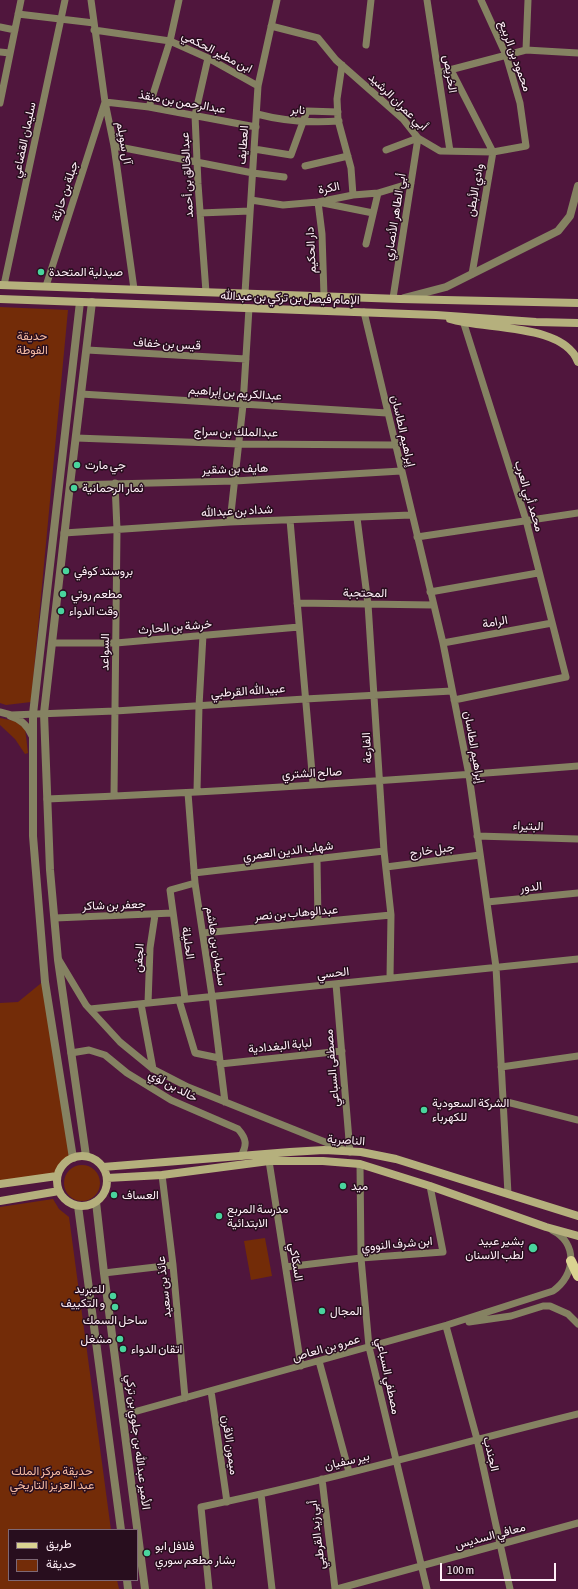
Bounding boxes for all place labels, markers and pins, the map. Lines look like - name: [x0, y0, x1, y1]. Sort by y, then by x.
- place label: صيدلية المتحدة: [49, 265, 123, 279]
- marker: صيدلية المتحدة: [36, 267, 46, 277]
- place label: جي مارت: [85, 458, 126, 472]
- marker: جي مارت: [72, 460, 82, 470]
- place label: ثمار الرحمانية: [82, 481, 143, 495]
- marker: ثمار الرحمانية: [69, 483, 79, 493]
- place label: بروستد كوفي: [74, 564, 133, 578]
- marker: بروستد كوفي: [61, 566, 71, 576]
- place label: مطعم روتي: [71, 587, 122, 601]
- marker: مطعم روتي: [58, 589, 68, 599]
- place label: وقت الدواء: [69, 604, 118, 618]
- marker: وقت الدواء: [56, 606, 66, 616]
- place label: الشركة السعودية للكهرباء: [432, 1096, 509, 1124]
- marker: الشركة السعودية للكهرباء: [419, 1105, 429, 1115]
- place label: ميد: [351, 1179, 368, 1193]
- marker: ميد: [338, 1181, 348, 1191]
- place label: العساف: [122, 1188, 159, 1202]
- marker: العساف: [109, 1190, 119, 1200]
- place label: مدرسة المربع الابتدائية: [227, 1202, 288, 1230]
- marker: مدرسة المربع الابتدائية: [214, 1211, 224, 1221]
- place label: بشير عبيد لطب الاسنان: [465, 1234, 524, 1262]
- marker: بشير عبيد لطب الاسنان: [527, 1242, 539, 1254]
- place label: للتبريد و التكييف: [61, 1282, 105, 1310]
- marker: للتبريد و التكييف: [108, 1291, 118, 1301]
- marker: ساحل السمك: [110, 1302, 120, 1312]
- place label: المجال: [330, 1304, 362, 1318]
- marker: المجال: [317, 1306, 327, 1316]
- place label: ساحل السمك: [83, 1313, 147, 1327]
- place label: مشغل: [81, 1332, 112, 1346]
- marker: مشغل: [115, 1334, 125, 1344]
- place label: اتقان الدواء: [131, 1342, 182, 1356]
- marker: اتقان الدواء: [118, 1344, 128, 1354]
- place label: فلافل ابو بشار مطعم سوري: [155, 1539, 236, 1567]
- marker: فلافل ابو بشار مطعم سوري: [142, 1548, 152, 1558]

